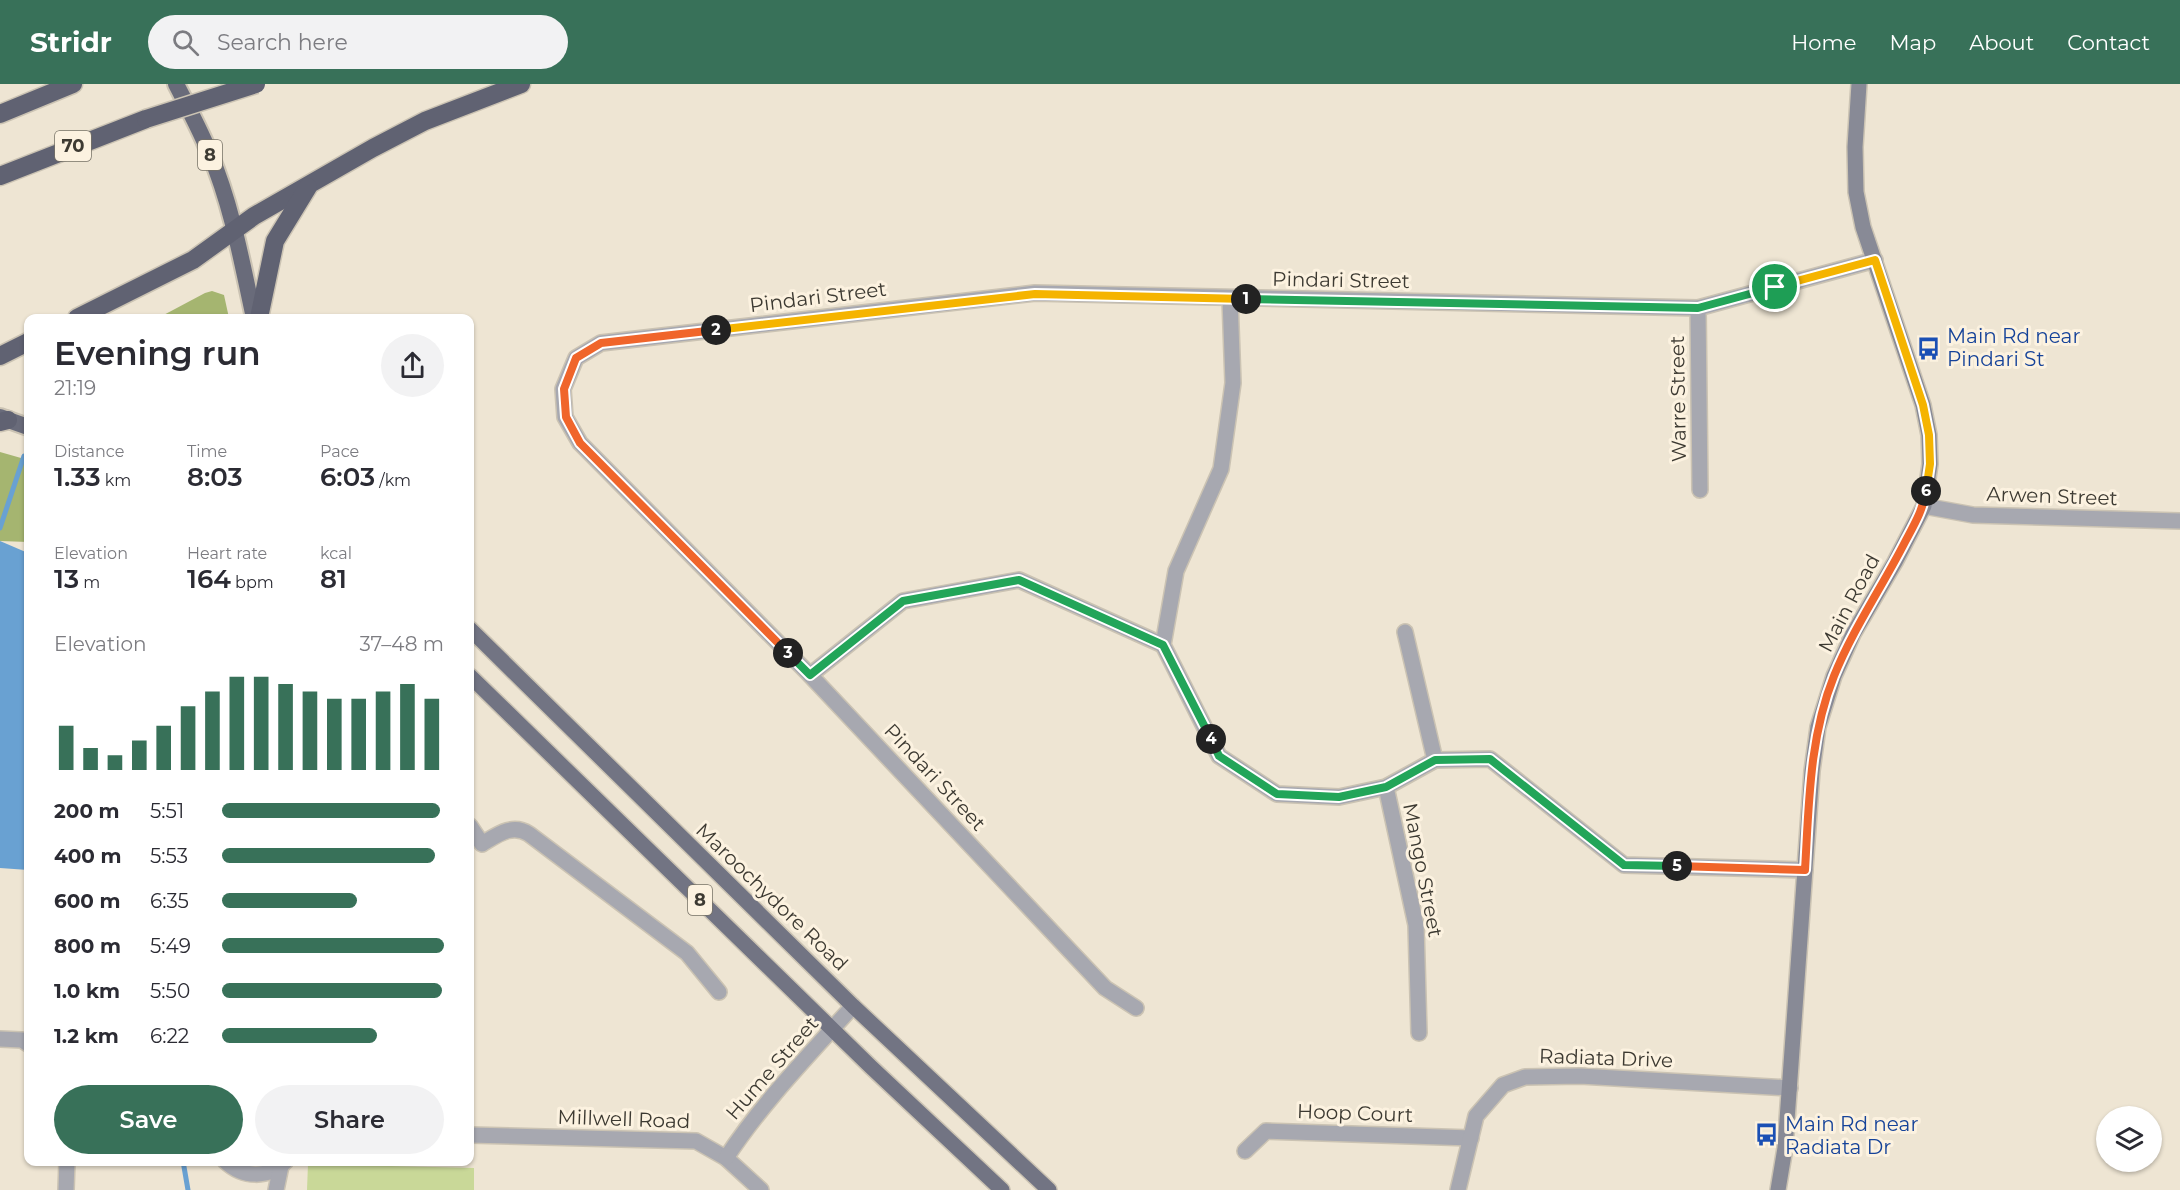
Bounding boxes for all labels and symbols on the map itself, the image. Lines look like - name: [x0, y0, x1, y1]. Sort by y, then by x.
- road number: 70: [55, 131, 91, 161]
- road number: 8: [198, 140, 222, 170]
- pin: [1749, 261, 1800, 312]
- street label: Pindari Street: [1272, 267, 1410, 293]
- street label: Pindari Street: [748, 277, 888, 317]
- pin: 1: [1231, 284, 1261, 314]
- pin: 2: [701, 315, 731, 345]
- place label: Main Rd near Pindari St: [1947, 324, 2080, 371]
- bus stop icon: Main Rd near Pindari St: [1916, 335, 1942, 361]
- street label: Warre Street: [1665, 336, 1691, 462]
- pin: 6: [1911, 476, 1941, 506]
- street label: Arwen Street: [1986, 482, 2118, 510]
- street label: Main Road: [1813, 550, 1885, 656]
- pin: 3: [773, 638, 803, 668]
- street label: Pindari Street: [879, 719, 991, 835]
- pin: 4: [1196, 724, 1226, 754]
- street label: Mango Street: [1398, 801, 1448, 939]
- street label: Maroochydore Road: [691, 818, 853, 976]
- pin: 5: [1662, 851, 1692, 881]
- road number: 8: [688, 885, 712, 915]
- street label: Hume Street: [721, 1012, 823, 1124]
- street label: Radiata Drive: [1539, 1044, 1673, 1072]
- street label: Hoop Court: [1296, 1099, 1414, 1127]
- street label: Millwell Road: [557, 1105, 691, 1133]
- place label: Main Rd near Radiata Dr: [1785, 1112, 1918, 1159]
- bus stop icon: Main Rd near Radiata Dr: [1754, 1122, 1780, 1148]

